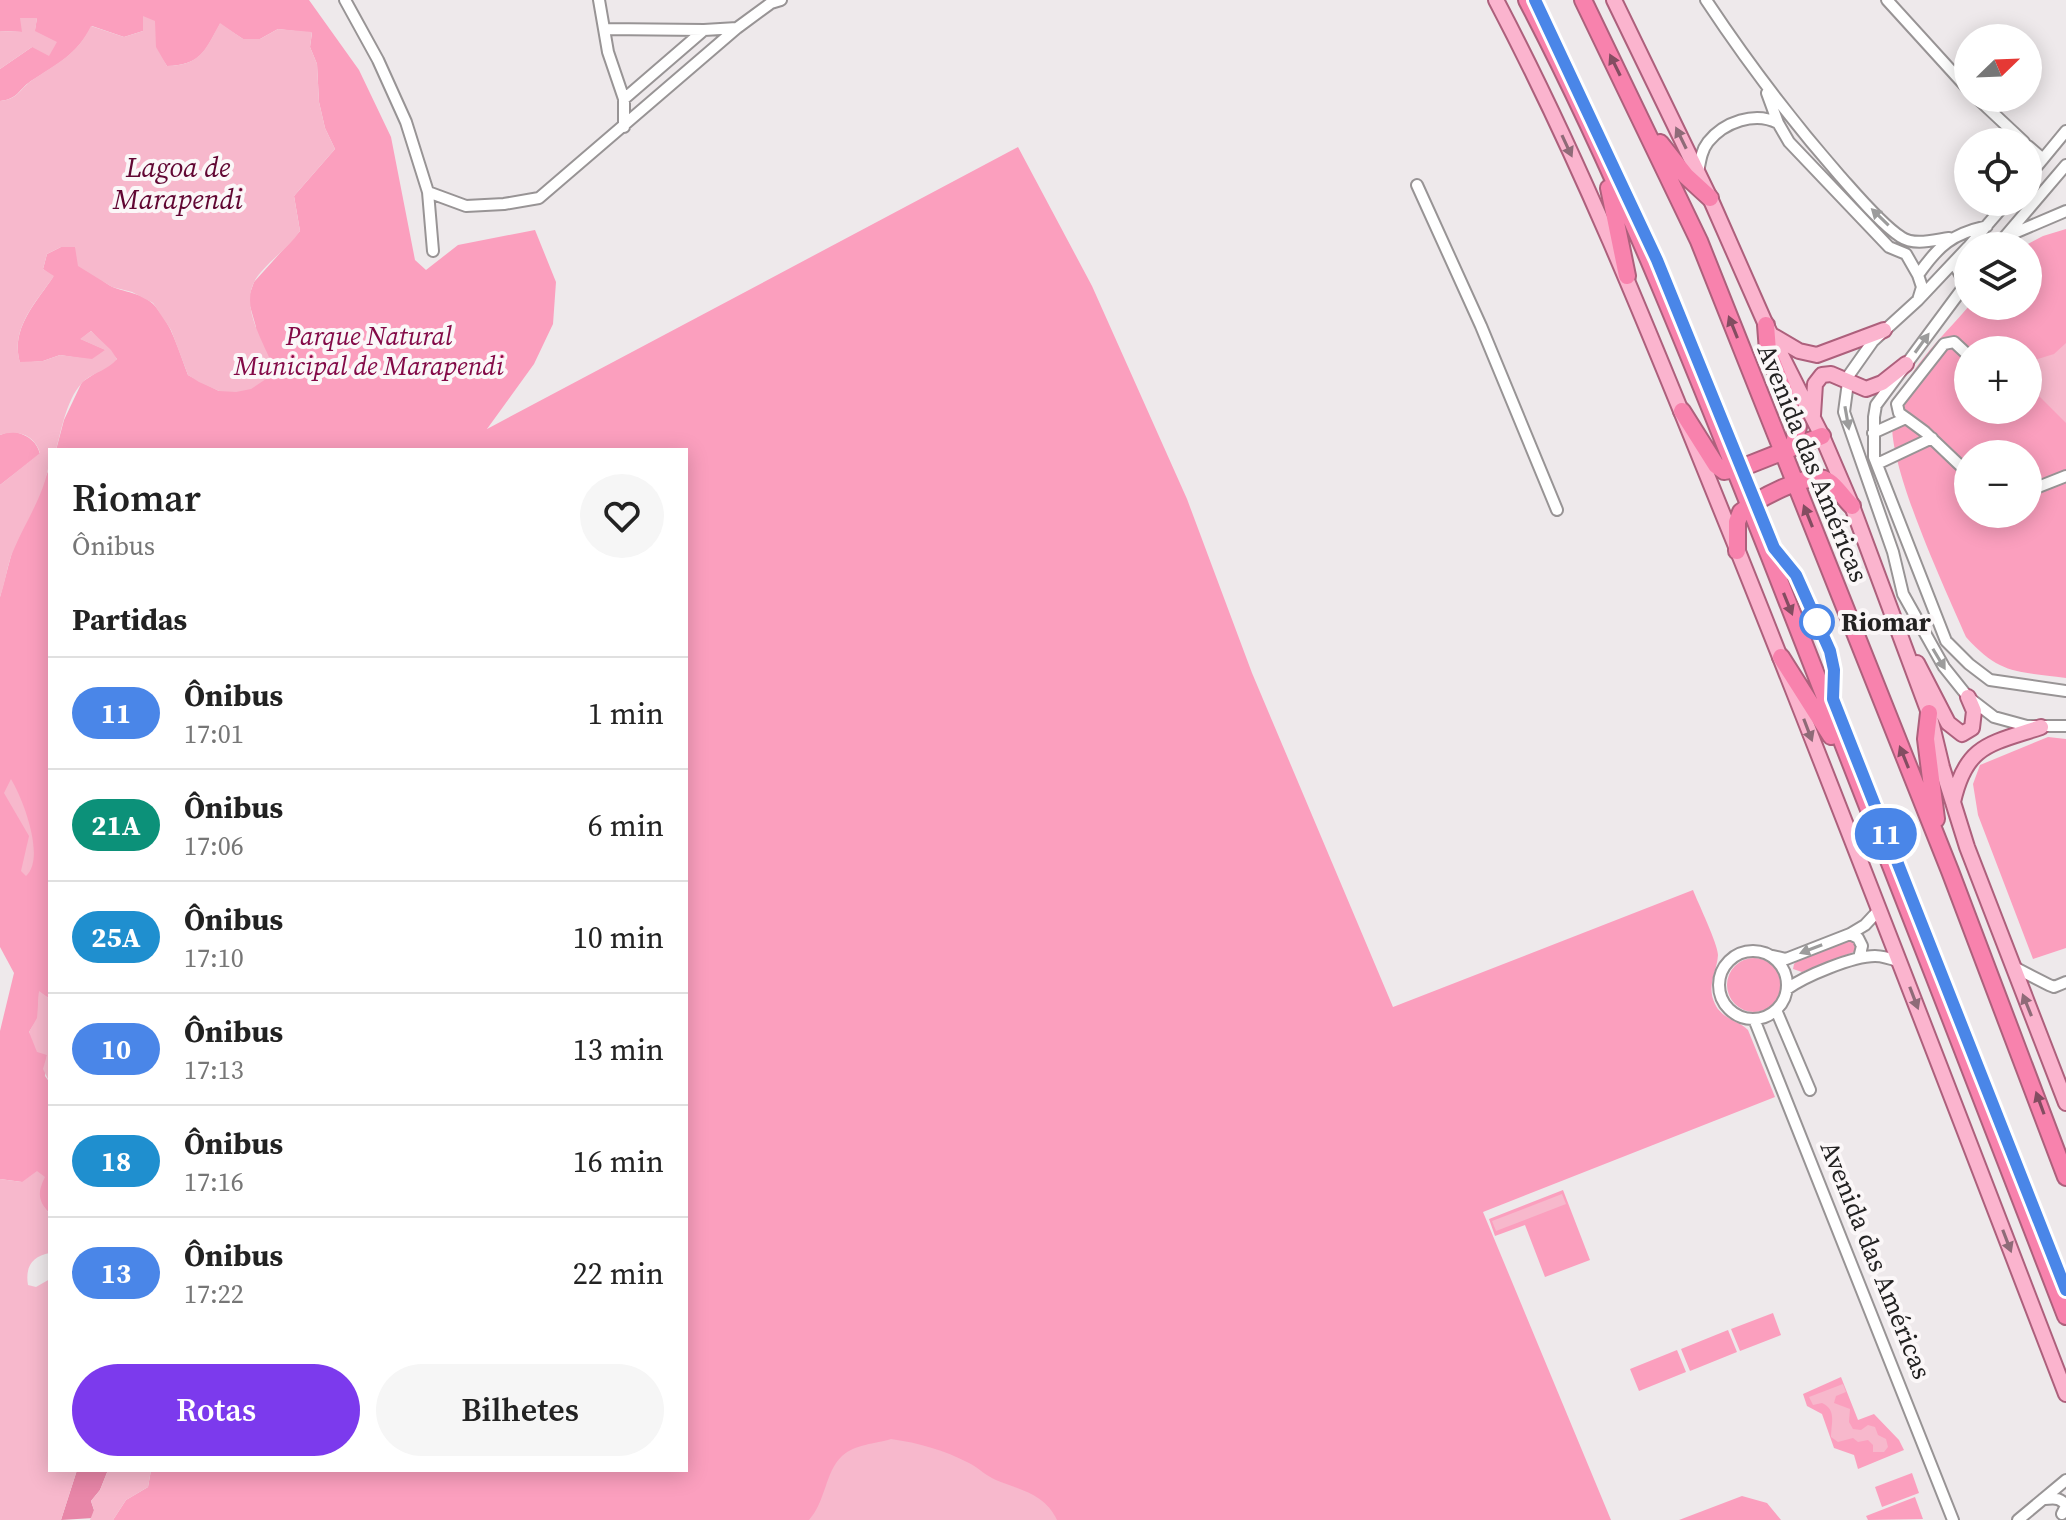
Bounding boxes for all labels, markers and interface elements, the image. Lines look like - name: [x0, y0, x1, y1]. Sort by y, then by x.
- north arrow: [1954, 24, 2042, 112]
- map controls: [1954, 24, 2042, 528]
- one-way arrow: [1608, 53, 1622, 77]
- one-way arrow: [1674, 126, 1688, 150]
- button: locate: [1954, 128, 2042, 216]
- one-way arrow: [1560, 134, 1574, 157]
- water label: Lagoa de Marapendi: [112, 148, 243, 218]
- one-way arrow: [1871, 209, 1890, 227]
- button: layers: [1954, 232, 2042, 320]
- one-way arrow: [1727, 315, 1740, 339]
- park label: Parque Natural Municipal de Marapendi: [233, 318, 504, 384]
- one-way arrow: [1914, 332, 1930, 354]
- button: +: [1954, 336, 2042, 424]
- street label: Avenida das Américas: [1749, 339, 1877, 587]
- one-way arrow: [1841, 406, 1853, 431]
- button: −: [1954, 440, 2042, 528]
- text: Riomar: [72, 472, 201, 524]
- button: heart: [580, 474, 664, 558]
- one-way arrow: [1801, 503, 1814, 527]
- text: Ônibus: [72, 528, 155, 564]
- one-way arrow: [1782, 592, 1795, 616]
- text: Partidas: [72, 599, 187, 640]
- place label: Riomar: [1841, 604, 1932, 640]
- marker: Riomar: [1800, 605, 1834, 639]
- one-way arrow: [1932, 648, 1946, 670]
- text: Ônibus: [184, 675, 283, 716]
- text: 1 min: [588, 693, 664, 734]
- text: 11: [101, 694, 131, 732]
- text: 17:01: [184, 716, 244, 752]
- one-way arrow: [1802, 718, 1815, 742]
- one-way arrow: [1897, 745, 1910, 769]
- text: Ônibus: [184, 787, 283, 828]
- text: 6 min: [588, 805, 664, 846]
- text: 21A: [91, 806, 141, 844]
- line badge: 11: [1850, 808, 1922, 860]
- text: 11: [1871, 815, 1901, 853]
- text: 17:06: [184, 828, 244, 864]
- text: Ônibus: [184, 899, 283, 940]
- text: 10 min: [573, 917, 664, 958]
- text: 25A: [91, 918, 141, 956]
- text: 17:10: [184, 940, 244, 976]
- one-way arrow: [1799, 943, 1823, 956]
- one-way arrow: [1908, 986, 1921, 1010]
- one-way arrow: [2020, 993, 2033, 1017]
- text: Ônibus: [184, 1011, 283, 1052]
- text: 13 min: [573, 1029, 664, 1070]
- text: 10: [101, 1030, 131, 1068]
- text: 17:13: [184, 1052, 244, 1088]
- one-way arrow: [2033, 1091, 2045, 1115]
- text: Ônibus: [184, 1123, 283, 1164]
- street label: Avenida das Américas: [1812, 1136, 1940, 1384]
- text: 16 min: [573, 1141, 664, 1182]
- text: 18: [101, 1142, 131, 1180]
- text: 17:16: [184, 1164, 244, 1200]
- one-way arrow: [2001, 1229, 2014, 1253]
- text: Ônibus: [184, 1235, 283, 1276]
- text: 22 min: [573, 1253, 664, 1294]
- text: 13: [101, 1254, 131, 1292]
- text: 17:22: [184, 1276, 244, 1312]
- button: Rotas: [72, 1364, 360, 1456]
- button: Bilhetes: [376, 1364, 664, 1456]

